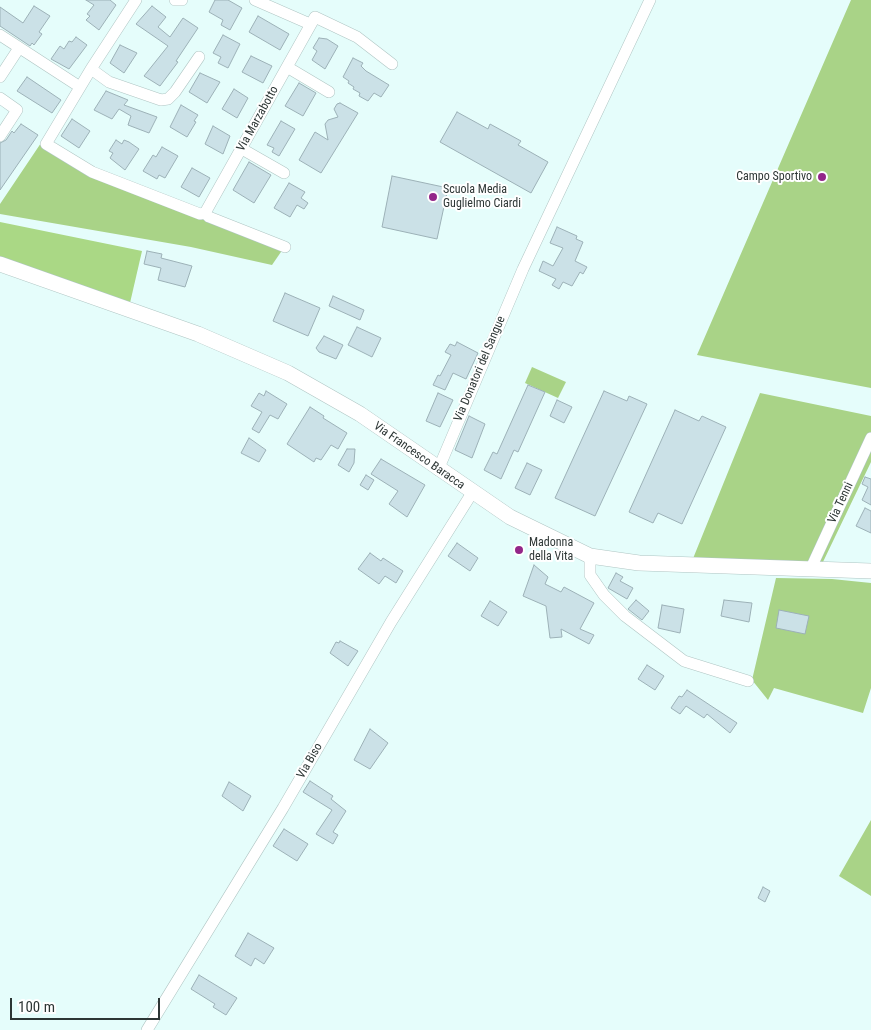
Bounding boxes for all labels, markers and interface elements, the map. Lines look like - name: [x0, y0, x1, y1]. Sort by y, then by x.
- street label: Via Marzabotto: [234, 84, 282, 154]
- place label: Campo Sportivo: [736, 170, 812, 184]
- marker: Campo Sportivo: [816, 171, 828, 183]
- place label: Scuola Media Guglielmo Ciardi: [443, 183, 521, 211]
- marker: Scuola Media Guglielmo Ciardi: [427, 191, 439, 203]
- street label: Via Donatori del Sangue: [451, 314, 509, 424]
- street label: Via Francesco Baracca: [371, 419, 467, 493]
- street label: Via Tenni: [825, 480, 857, 526]
- place label: Madonna della Vita: [529, 536, 573, 564]
- marker: Madonna della Vita: [513, 544, 525, 556]
- street label: Via Biso: [294, 741, 326, 781]
- scale bar: [12, 988, 162, 1020]
- text: 100 m: [18, 998, 55, 1016]

